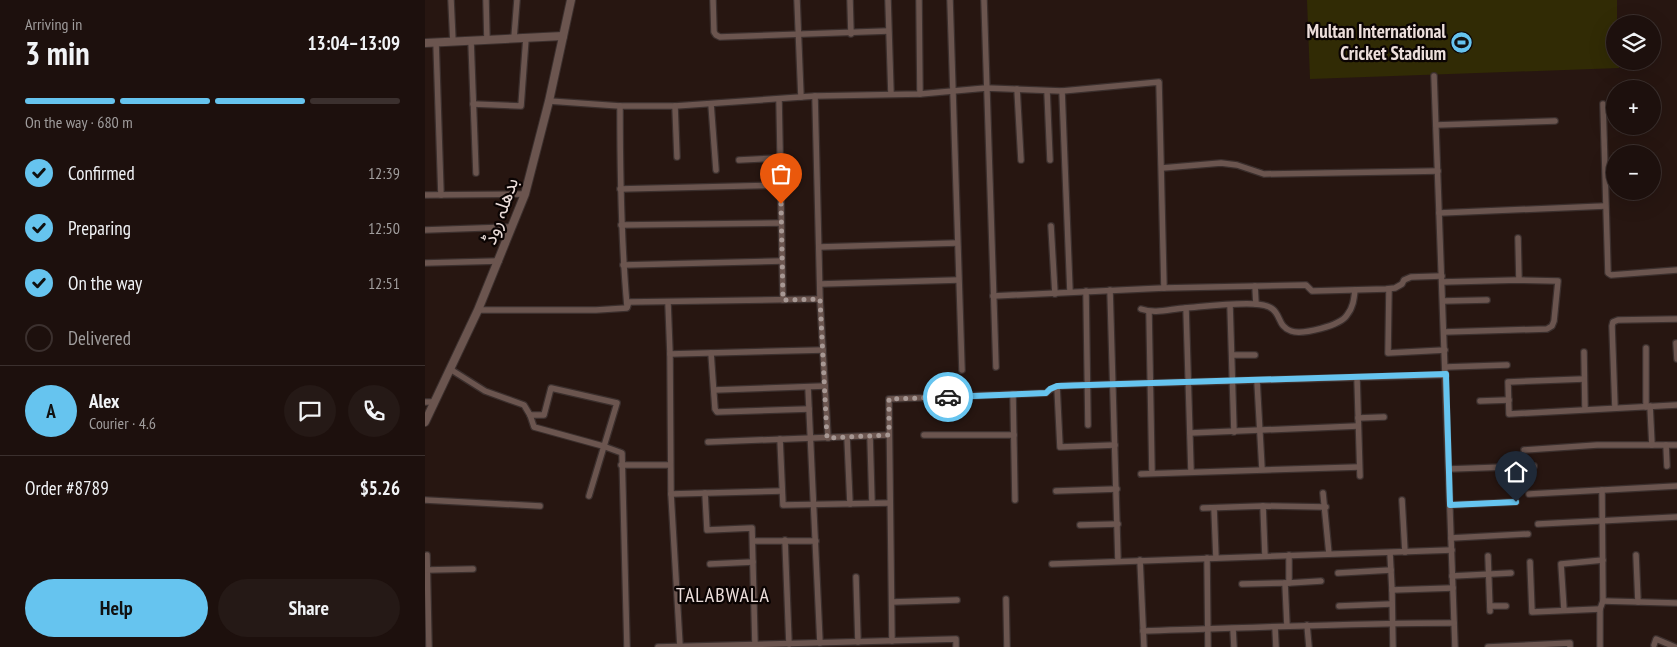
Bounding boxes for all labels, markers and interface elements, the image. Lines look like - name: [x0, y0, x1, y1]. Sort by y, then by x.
- text: Arriving in: [25, 14, 82, 34]
- map controls: [1606, 15, 1661, 200]
- button: layers: [1606, 15, 1661, 70]
- place label: Multan International Cricket Stadium: [1307, 19, 1446, 65]
- sports icon: Multan International Cricket Stadium: [1450, 30, 1474, 54]
- text: 13:04–13:09: [307, 31, 400, 55]
- text: 3 min: [25, 32, 90, 74]
- button: +: [1606, 80, 1661, 135]
- text: On the way · 680 m: [25, 112, 133, 132]
- button: −: [1606, 145, 1661, 200]
- pin: [760, 153, 802, 204]
- icon: check: [25, 159, 53, 187]
- icon: bag: [767, 160, 795, 188]
- text: Confirmed: [68, 161, 135, 185]
- text: 12:39: [368, 163, 400, 183]
- street label: بدھلہ روڈ: [477, 174, 523, 248]
- icon: check: [25, 214, 53, 242]
- text: Preparing: [68, 216, 131, 240]
- text: 12:50: [368, 218, 400, 238]
- icon: check: [25, 269, 53, 297]
- text: On the way: [68, 271, 142, 295]
- text: 12:51: [368, 273, 400, 293]
- text: Delivered: [68, 326, 131, 350]
- courier: [923, 372, 973, 422]
- icon: car: [934, 383, 962, 411]
- button: chat: [284, 385, 336, 437]
- button: phone: [348, 385, 400, 437]
- text: Alex: [89, 389, 119, 413]
- text: A: [46, 399, 56, 423]
- text: Courier · 4.6: [89, 413, 156, 433]
- pin: [1495, 451, 1537, 502]
- icon: home: [1502, 458, 1530, 486]
- text: Order #8789: [25, 476, 109, 500]
- text: $5.26: [360, 476, 400, 500]
- button: Help: [25, 579, 208, 637]
- button: Share: [218, 579, 400, 637]
- district label: TALABWALA: [676, 582, 770, 608]

